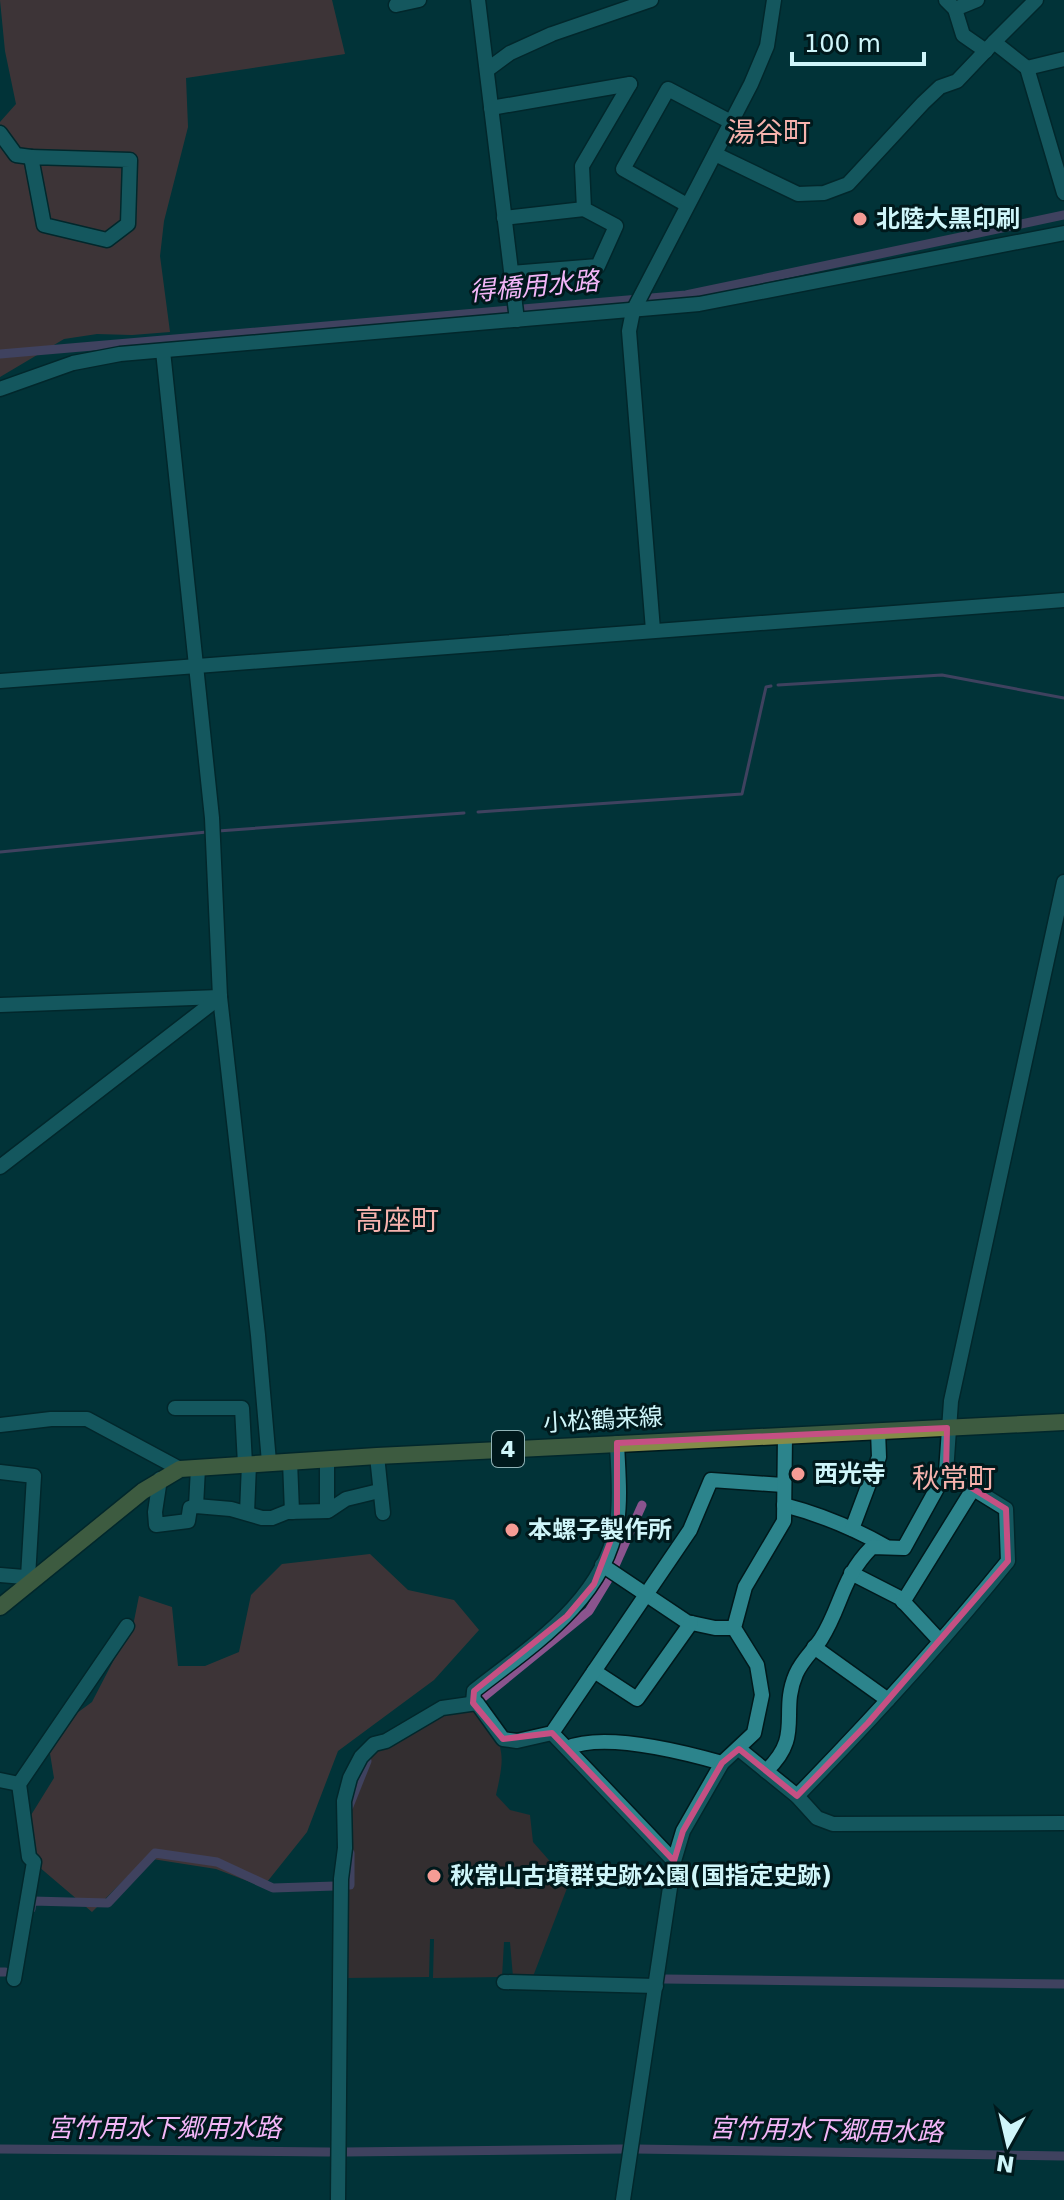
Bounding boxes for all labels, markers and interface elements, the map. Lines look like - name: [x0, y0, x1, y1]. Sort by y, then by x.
- scale bar: [792, 16, 924, 66]
- text: 100 m: [804, 30, 881, 58]
- district label: 湯谷町: [727, 116, 811, 149]
- place label: 北陸大黒印刷: [876, 205, 1020, 233]
- marker: 北陸大黒印刷: [851, 210, 869, 228]
- water label: 得橋用水路: [468, 265, 602, 307]
- district label: 高座町: [355, 1204, 439, 1237]
- street label: 小松鶴来線: [542, 1403, 664, 1437]
- road number: 4: [492, 1431, 524, 1467]
- place label: 西光寺: [814, 1460, 886, 1488]
- district label: 秋常町: [912, 1462, 996, 1495]
- marker: 西光寺: [789, 1465, 807, 1483]
- place label: 本螺子製作所: [528, 1516, 672, 1544]
- marker: 本螺子製作所: [503, 1521, 521, 1539]
- place label: 秋常山古墳群史跡公園(国指定史跡): [450, 1862, 832, 1890]
- marker: 秋常山古墳群史跡公園(国指定史跡): [425, 1867, 443, 1885]
- north arrow: [968, 2104, 1048, 2184]
- water label: 宮竹用水下郷用水路: [47, 2113, 283, 2143]
- water label: 宮竹用水下郷用水路: [709, 2113, 945, 2147]
- text: N: [994, 2150, 1016, 2177]

